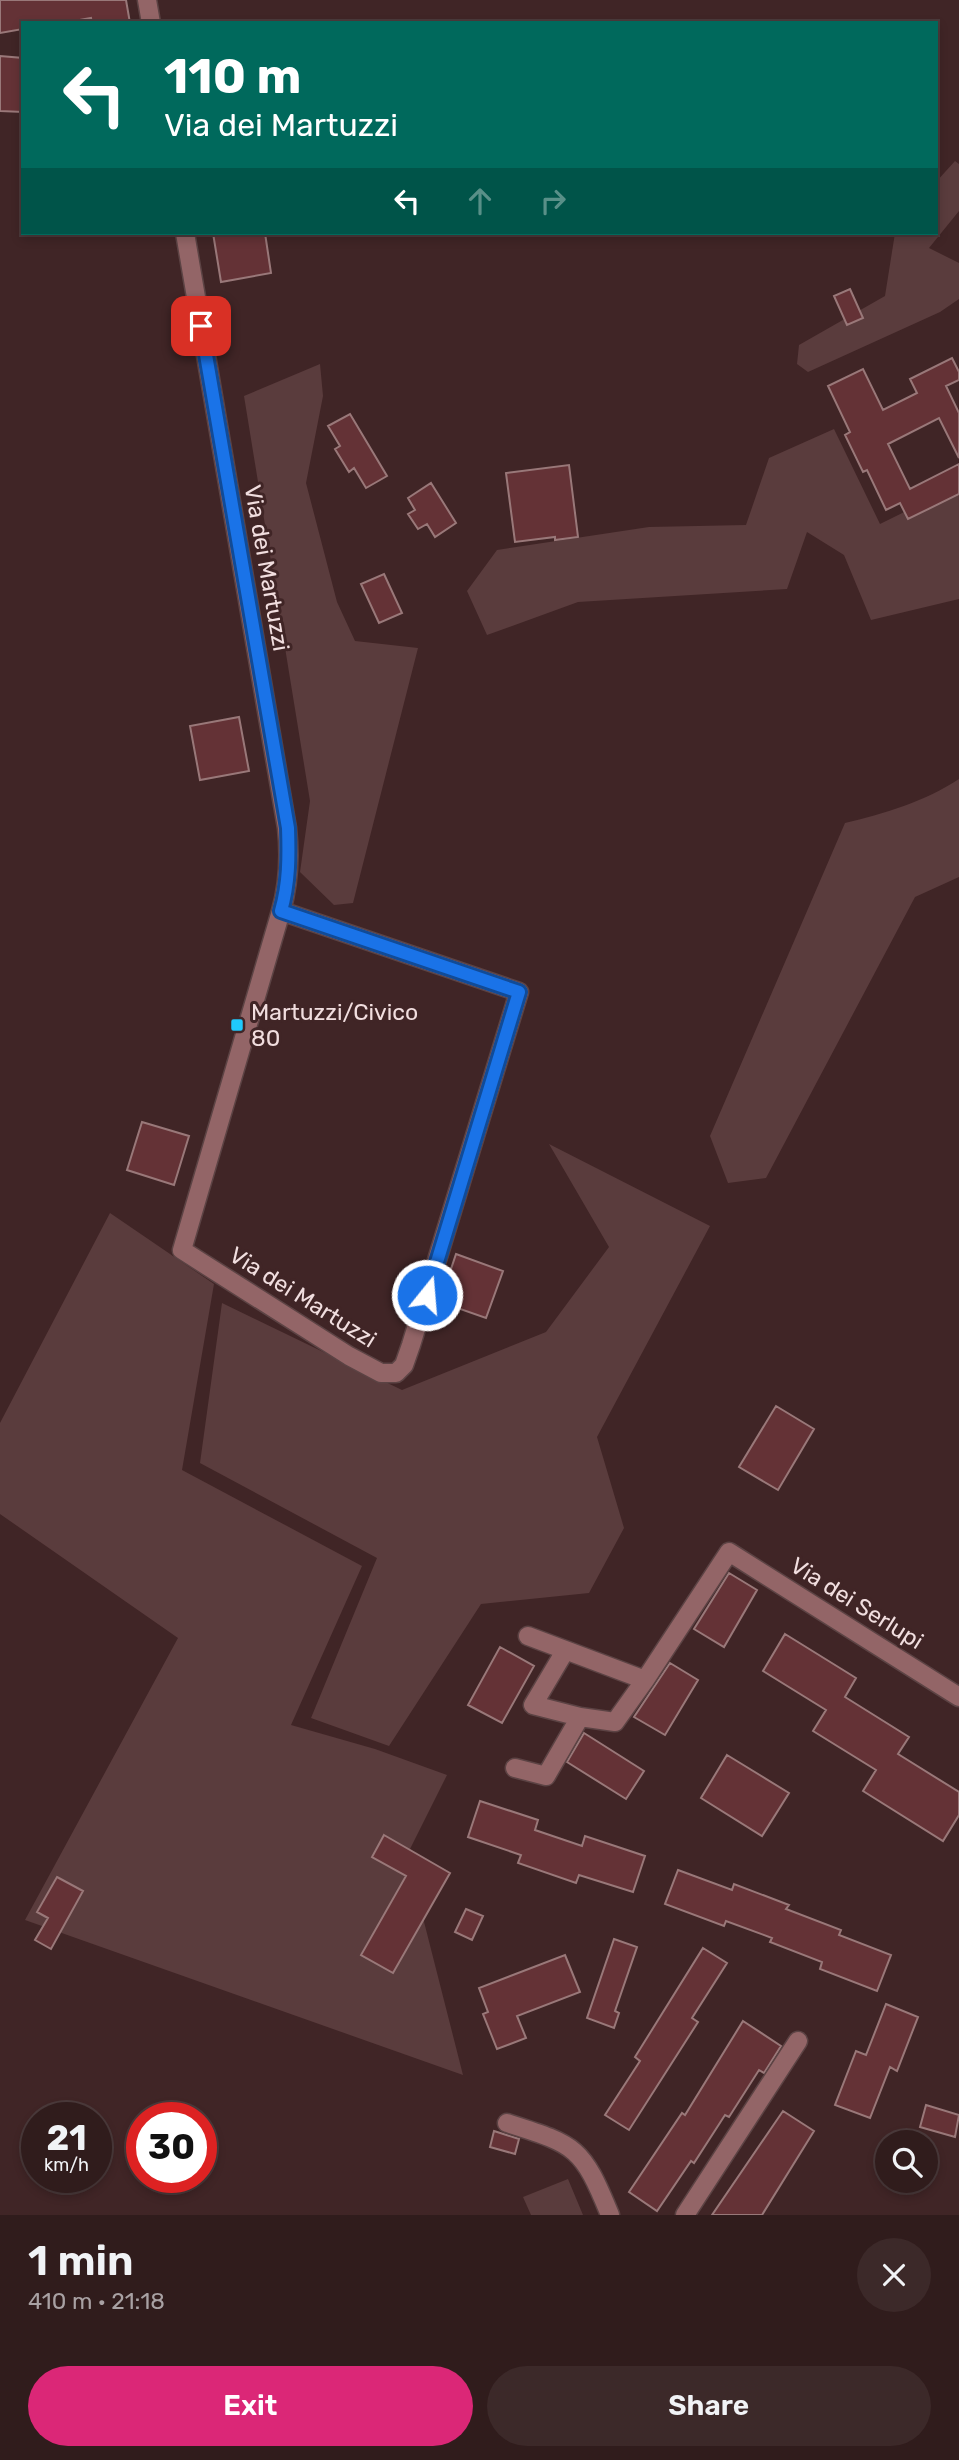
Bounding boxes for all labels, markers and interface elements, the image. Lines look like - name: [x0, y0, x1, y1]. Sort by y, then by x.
- text: 110 m: [164, 47, 301, 105]
- icon: left: [49, 49, 140, 140]
- text: Via dei Martuzzi: [164, 106, 398, 144]
- icon: left: [388, 182, 426, 220]
- icon: ahead: [461, 182, 499, 220]
- icon: right: [534, 182, 572, 220]
- pin: [171, 296, 231, 356]
- icon: arrive: [182, 307, 220, 345]
- street label: Via dei Martuzzi: [239, 483, 295, 653]
- place label: Martuzzi/Civico 80: [251, 998, 418, 1052]
- marker: Martuzzi/Civico 80: [229, 1017, 245, 1033]
- street label: Via dei Martuzzi: [224, 1241, 382, 1353]
- position arrow: [390, 1258, 464, 1332]
- street label: Via dei Serlupi: [785, 1551, 929, 1655]
- speed limit sign: 30: [126, 2102, 217, 2193]
- text: 21: [46, 2117, 87, 2159]
- map controls: [875, 2130, 938, 2193]
- button: search: [875, 2130, 938, 2193]
- text: km/h: [44, 2154, 89, 2176]
- text: 1 min: [28, 2236, 134, 2286]
- button: close: [857, 2238, 931, 2312]
- text: 410 m · 21:18: [28, 2287, 165, 2315]
- button: Exit: [28, 2366, 473, 2446]
- button: Share: [487, 2366, 931, 2446]

